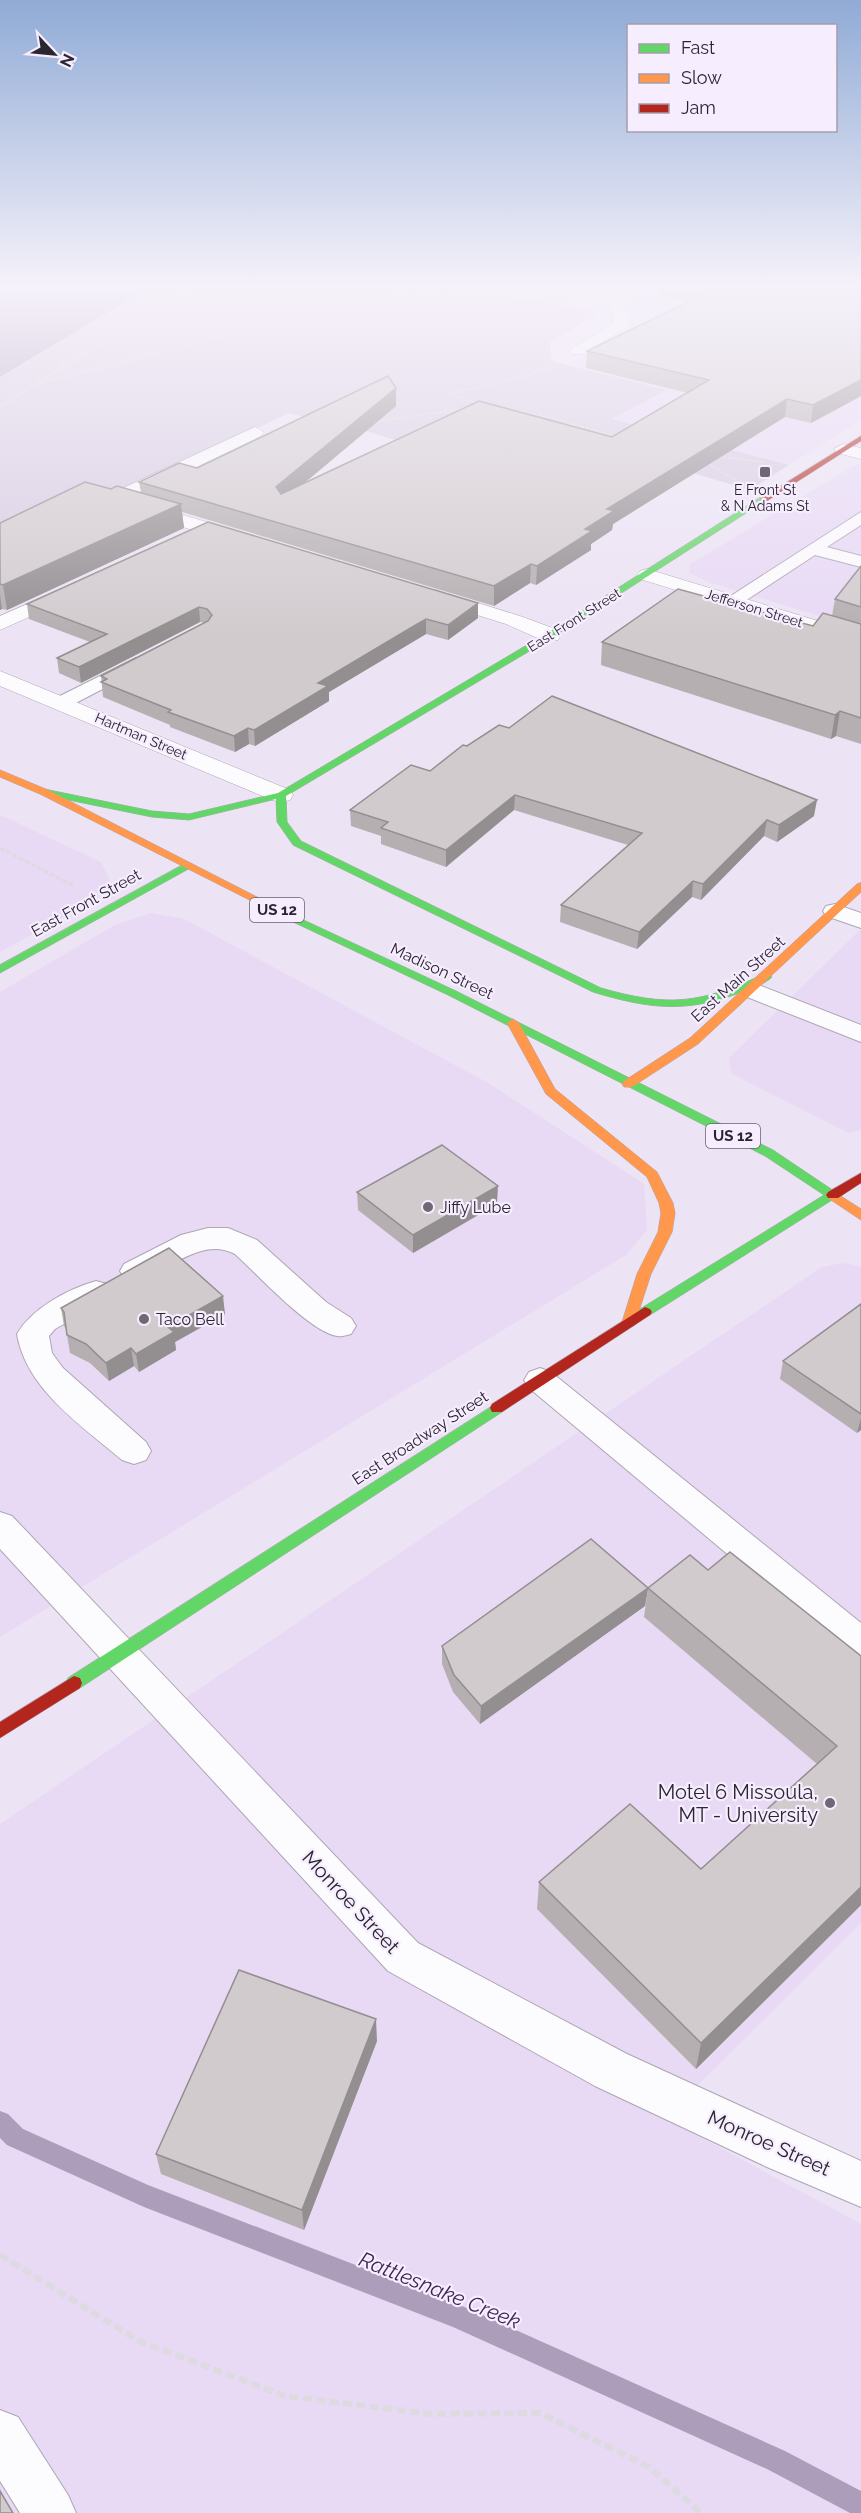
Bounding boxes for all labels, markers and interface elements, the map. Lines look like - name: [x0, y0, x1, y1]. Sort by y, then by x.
- north arrow: [24, 24, 84, 84]
- legend: [627, 24, 837, 132]
- text: Fast: [681, 37, 715, 58]
- text: N: [56, 51, 78, 70]
- text: Slow: [681, 67, 722, 88]
- text: Jam: [681, 97, 716, 118]
- marker: E Front St & N Adams St: [758, 465, 772, 479]
- place label: E Front St & N Adams St: [721, 482, 810, 514]
- street label: East Front Street: [524, 585, 624, 655]
- street label: Jefferson Street: [703, 586, 805, 631]
- street label: Hartman Street: [93, 709, 190, 763]
- street label: East Front Street: [28, 865, 145, 941]
- road number: US 12: [250, 898, 304, 922]
- street label: East Main Street: [687, 932, 789, 1026]
- street label: Madison Street: [388, 939, 497, 1003]
- road number: US 12: [706, 1124, 760, 1148]
- place label: Jiffy Lube: [440, 1198, 511, 1217]
- marker: Jiffy Lube: [421, 1200, 435, 1214]
- place label: Taco Bell: [156, 1310, 225, 1329]
- marker: Taco Bell: [137, 1312, 151, 1326]
- street label: East Broadway Street: [349, 1387, 492, 1489]
- place label: Motel 6 Missoula, MT - University: [658, 1780, 818, 1827]
- marker: Motel 6 Missoula, MT - University: [823, 1796, 837, 1810]
- street label: Monroe Street: [297, 1846, 405, 1959]
- street label: Monroe Street: [704, 2105, 834, 2181]
- water label: Rattlesnake Creek: [356, 2246, 524, 2334]

